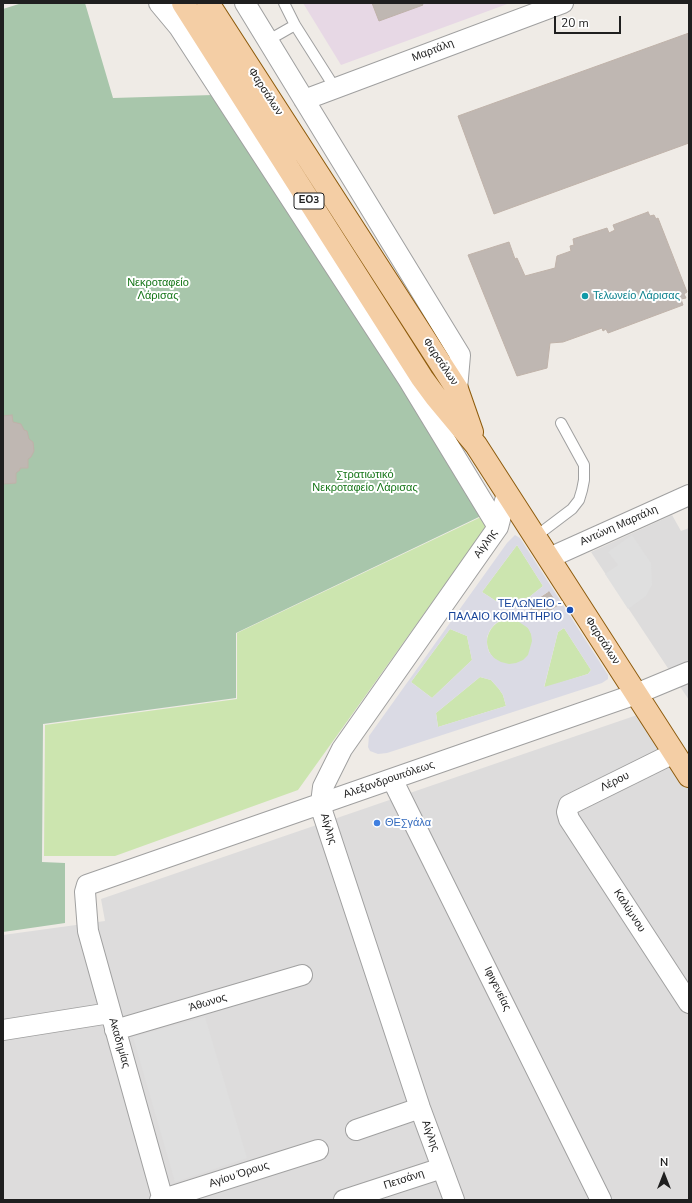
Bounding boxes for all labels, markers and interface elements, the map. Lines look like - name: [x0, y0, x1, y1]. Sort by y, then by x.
- scale bar: [556, 8, 623, 34]
- text: 20 m: [561, 15, 589, 31]
- street label: Μαρτάλη: [410, 37, 456, 65]
- street label: Φαρσάλων: [245, 66, 285, 118]
- road number: ΕΟ3: [294, 193, 324, 209]
- park label: Νεκροταφείο Λάρισας: [127, 276, 189, 302]
- place label: Τελωνείο Λάρισας: [593, 289, 680, 303]
- marker: Τελωνείο Λάρισας: [580, 291, 590, 301]
- street label: Φαρσάλων: [419, 336, 461, 388]
- park label: Στρατιωτικό Νεκροταφείο Λάρισας: [312, 468, 418, 494]
- street label: Αντώνη Μαρτάλη: [578, 503, 660, 549]
- street label: Αίγλης: [471, 527, 501, 561]
- place label: ΤΕΛΩΝΕΙΟ - ΠΑΛΑΙΟ ΚΟΙΜΗΤΗΡΙΟ: [448, 597, 562, 623]
- marker: ΤΕΛΩΝΕΙΟ - ΠΑΛΑΙΟ ΚΟΙΜΗΤΗΡΙΟ: [565, 605, 575, 615]
- street label: Φαρσάλων: [582, 615, 622, 667]
- street label: Αλεξανδρουπόλεως: [342, 758, 436, 802]
- street label: Λέρου: [598, 769, 632, 795]
- street label: Αίγλης: [317, 812, 339, 846]
- place label: ΘΕΣγάλα: [385, 816, 431, 830]
- marker: ΘΕΣγάλα: [372, 818, 382, 828]
- street label: Καλύμνου: [610, 887, 648, 935]
- street label: Ιφιγενείας: [481, 965, 513, 1013]
- street label: Άθωνος: [187, 991, 229, 1015]
- street label: Ακαδημίας: [106, 1016, 132, 1070]
- street label: Αίγλης: [418, 1119, 442, 1153]
- north arrow: [644, 1155, 684, 1195]
- text: N: [660, 1155, 668, 1170]
- street label: Αγίου Όρους: [207, 1159, 271, 1191]
- street label: Πετσάνη: [382, 1167, 426, 1193]

